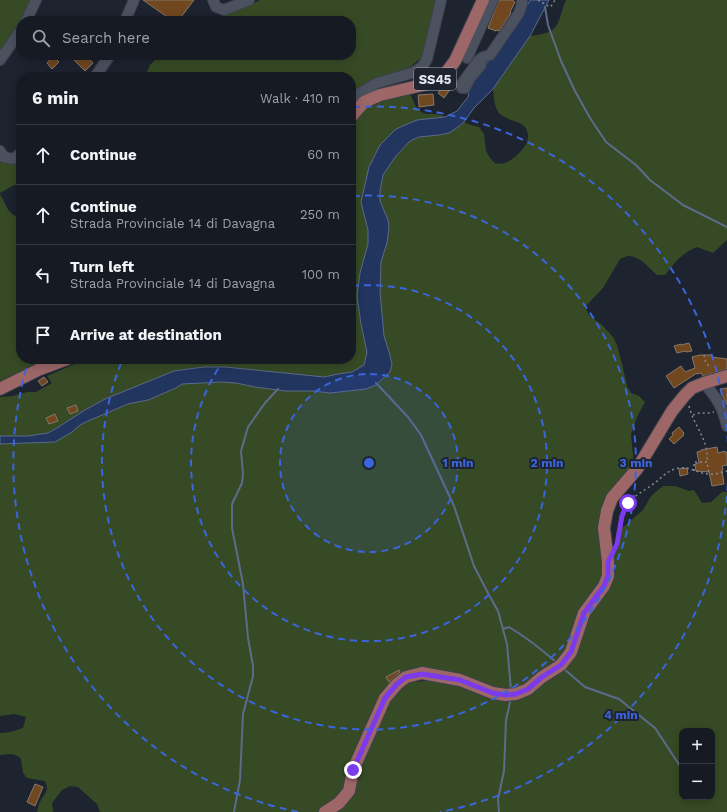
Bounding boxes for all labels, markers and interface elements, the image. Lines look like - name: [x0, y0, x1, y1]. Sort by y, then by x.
- search box: [16, 16, 356, 60]
- icon: search: [30, 27, 52, 49]
- text: Search here: [62, 29, 150, 47]
- road number: SS45: [414, 68, 456, 90]
- text: 6 min: [32, 88, 79, 108]
- text: Walk · 410 m: [260, 91, 340, 106]
- icon: ahead: [32, 144, 54, 166]
- text: Continue: [70, 146, 137, 164]
- text: 60 m: [307, 147, 340, 162]
- text: Continue: [70, 198, 137, 216]
- icon: ahead: [32, 204, 54, 226]
- text: 250 m: [300, 207, 340, 222]
- text: Strada Provinciale 14 di Davagna: [70, 216, 275, 231]
- text: Turn left: [70, 258, 134, 276]
- icon: left: [32, 264, 54, 286]
- text: 100 m: [302, 267, 340, 282]
- text: Strada Provinciale 14 di Davagna: [70, 276, 275, 291]
- icon: arrive: [32, 324, 54, 346]
- text: Arrive at destination: [70, 326, 222, 344]
- centre of rings: [362, 456, 376, 470]
- text: 1 min: [443, 456, 473, 470]
- text: 2 min: [531, 456, 563, 470]
- text: 3 min: [620, 456, 652, 470]
- route start: [619, 494, 637, 512]
- text: 4 min: [604, 708, 638, 722]
- map controls: [679, 728, 715, 800]
- button: +: [679, 728, 715, 764]
- route end: [344, 761, 362, 779]
- button: −: [679, 764, 715, 800]

